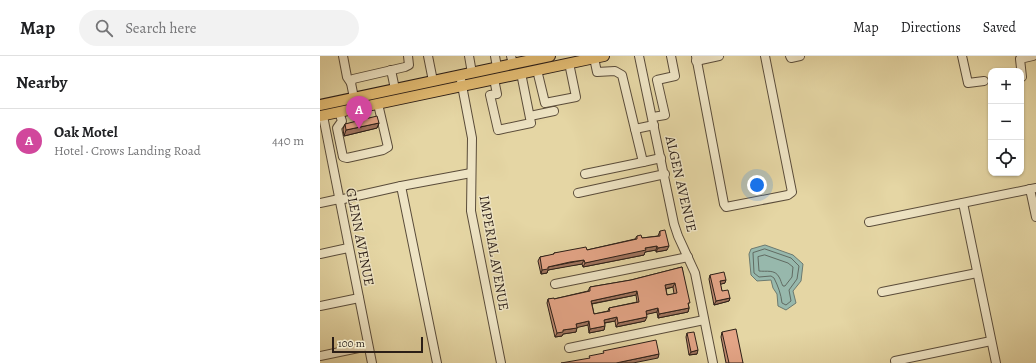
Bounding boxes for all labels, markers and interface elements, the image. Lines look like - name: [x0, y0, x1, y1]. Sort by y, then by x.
- search box: [79, 10, 359, 46]
- text: Map: [20, 15, 55, 41]
- icon: search: [93, 17, 115, 39]
- text: Search here: [125, 18, 197, 38]
- text: Map: [853, 18, 879, 37]
- text: Directions: [901, 18, 961, 37]
- text: Saved: [983, 18, 1016, 37]
- map controls: [988, 68, 1024, 176]
- button: +: [988, 68, 1024, 104]
- text: Nearby: [16, 71, 67, 94]
- pin: A: [346, 96, 372, 129]
- button: −: [988, 104, 1024, 140]
- text: Oak Motel: [54, 122, 118, 142]
- text: A: [25, 132, 33, 149]
- text: 440 m: [272, 132, 304, 149]
- street label: ALGEN AVENUE: [660, 133, 701, 234]
- button: locate: [988, 140, 1024, 176]
- text: Hotel · Crows Landing Road: [54, 142, 201, 159]
- your location: [747, 175, 767, 195]
- street label: GLENN AVENUE: [341, 186, 379, 288]
- street label: IMPERIAL AVENUE: [475, 194, 513, 312]
- scale bar: [332, 335, 423, 354]
- text: 100 m: [338, 336, 365, 351]

